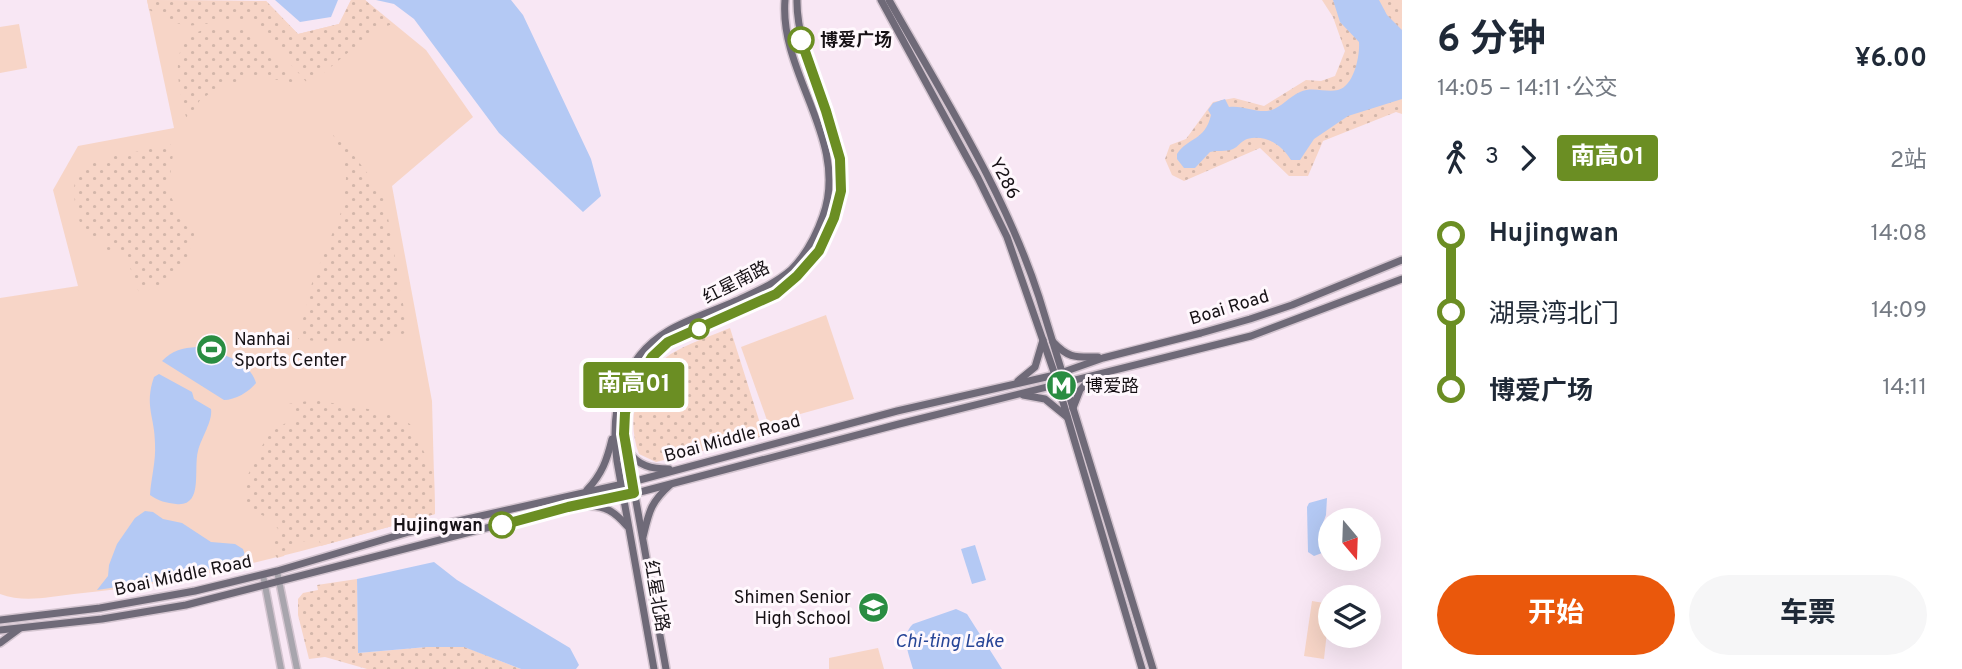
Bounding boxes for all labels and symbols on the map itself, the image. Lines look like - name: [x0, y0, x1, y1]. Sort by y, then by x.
- marker: 博爱广场: [788, 27, 814, 53]
- place label: 博爱广场: [820, 30, 892, 53]
- street label: Y286: [983, 154, 1024, 204]
- street label: 红星南路: [699, 257, 774, 310]
- street label: Boai Road: [1187, 285, 1272, 331]
- unlabelled marker: [689, 319, 709, 339]
- place label: Nanhai Sports Center: [234, 329, 347, 373]
- sports icon: Nanhai Sports Center: [194, 332, 228, 366]
- line badge: 南高01: [585, 362, 683, 408]
- metro station icon: 博爱路: [1045, 369, 1079, 403]
- place label: 博爱路: [1085, 376, 1139, 399]
- street label: Boai Middle Road: [662, 410, 803, 469]
- north arrow: [1318, 508, 1381, 570]
- marker: Hujingwan: [489, 512, 515, 538]
- place label: Hujingwan: [393, 515, 483, 538]
- street label: Boai Middle Road: [112, 551, 254, 602]
- street label: 红星北路: [638, 559, 673, 634]
- place label: Shimen Senior High School: [734, 587, 851, 631]
- school or university icon: Shimen Senior High School: [857, 590, 891, 624]
- water label: Chi-ting Lake: [895, 630, 1004, 654]

